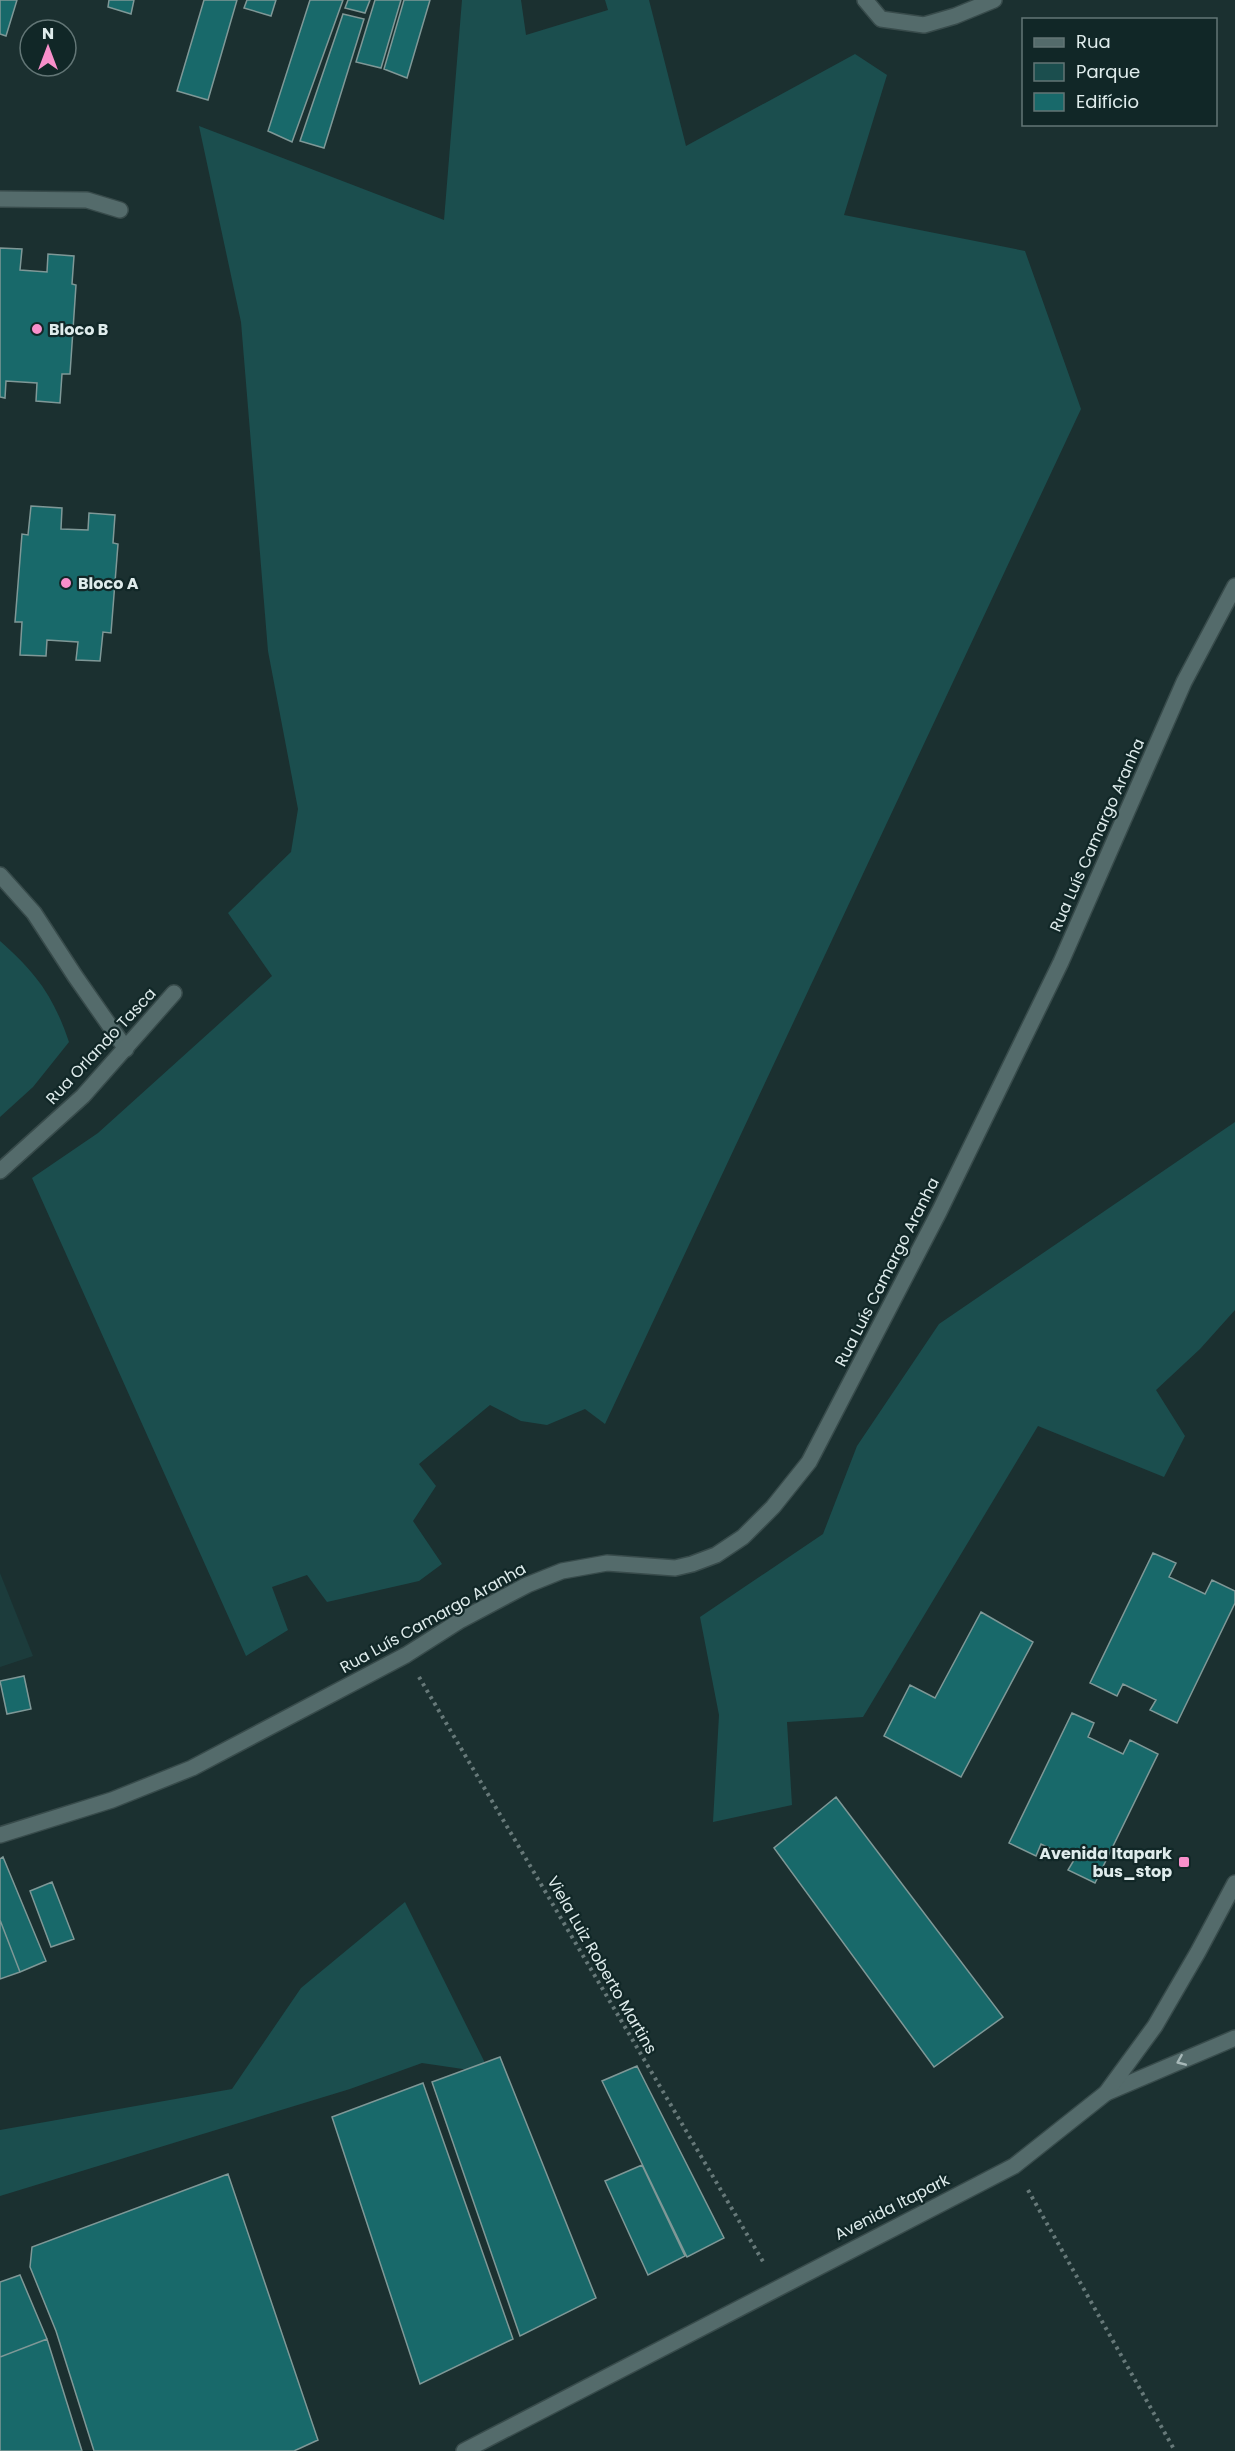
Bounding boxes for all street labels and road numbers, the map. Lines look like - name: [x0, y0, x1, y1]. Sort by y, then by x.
- street label: Rua Luís Camargo Aranha: [1044, 735, 1150, 935]
- street label: Rua Orlando Tasca: [41, 982, 161, 1110]
- street label: Rua Luís Camargo Aranha: [829, 1173, 945, 1371]
- street label: Rua Luís Camargo Aranha: [336, 1557, 530, 1679]
- street label: Viela Luiz Roberto Martins: [541, 1872, 663, 2058]
- street label: Avenida Itapark: [831, 2168, 954, 2246]

